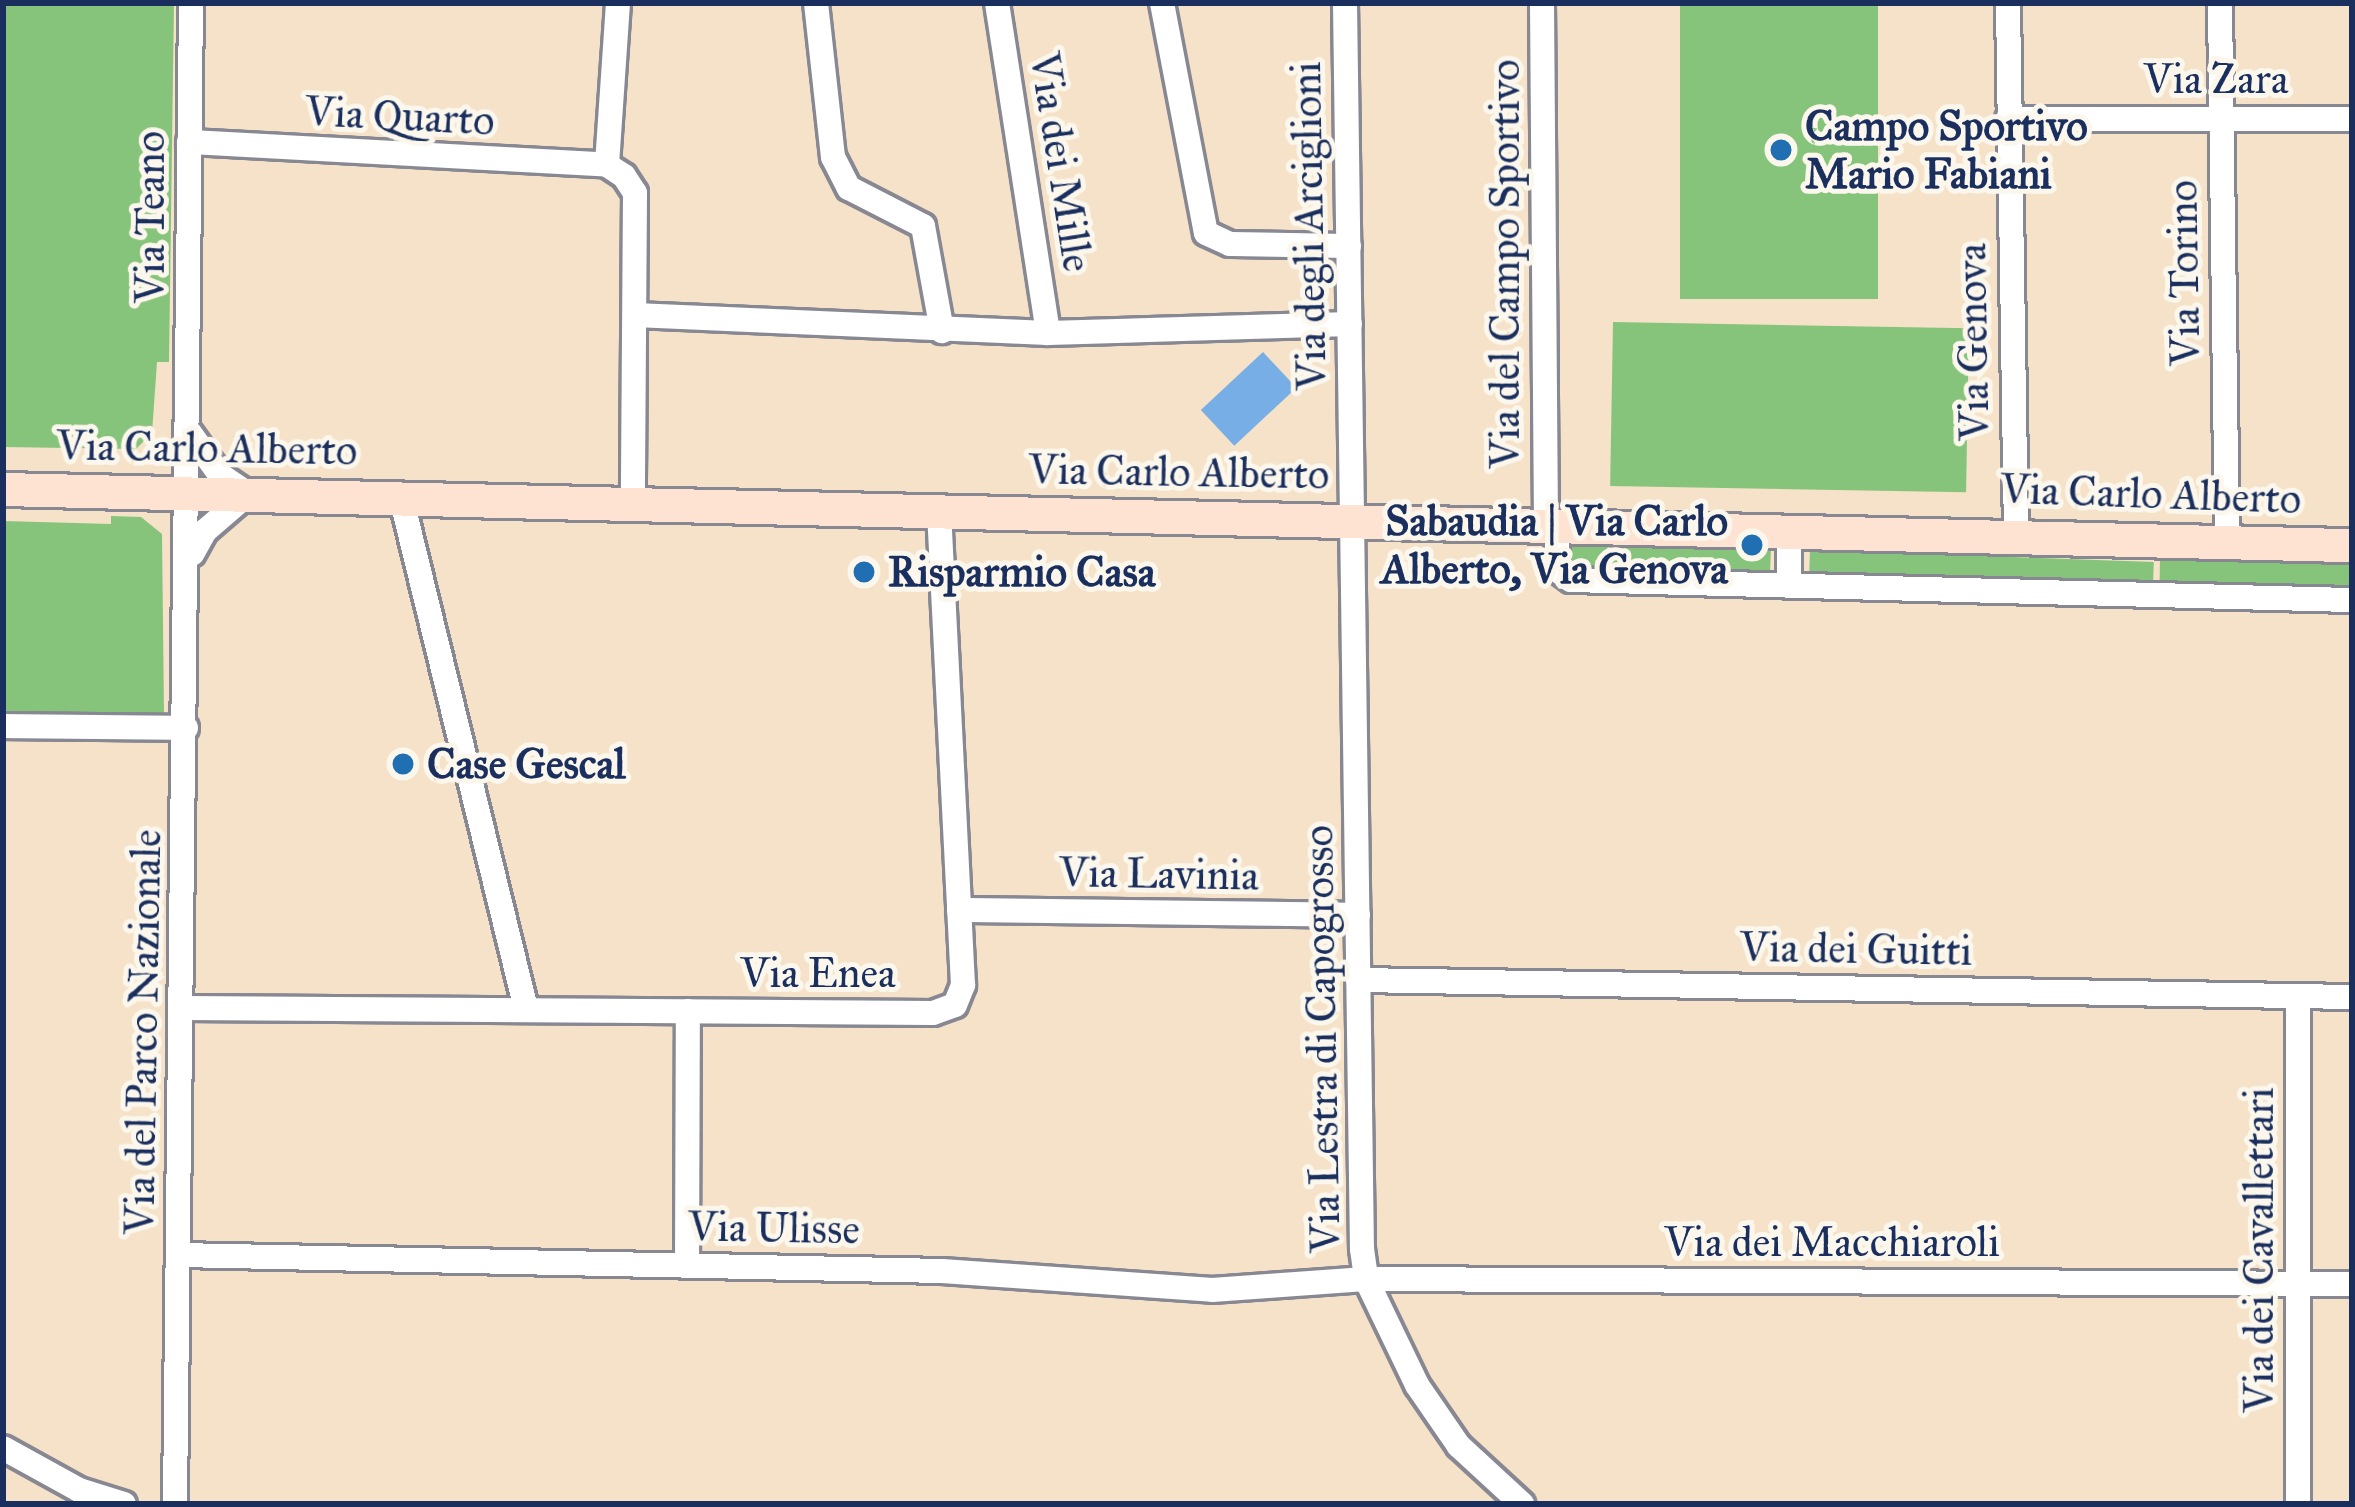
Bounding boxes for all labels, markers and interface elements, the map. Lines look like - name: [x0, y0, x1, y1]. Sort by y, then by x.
- street label: Via dei Mille: [1019, 49, 1103, 275]
- street label: Via Zara: [2144, 54, 2288, 104]
- street label: Via del Campo Sportivo: [1480, 59, 1530, 469]
- street label: Via degli Arciglioni: [1281, 61, 1337, 391]
- street label: Via Quarto: [304, 86, 496, 146]
- place label: Campo Sportivo Mario Fabiani: [1805, 101, 2088, 200]
- street label: Via Teano: [125, 131, 175, 303]
- marker: Campo Sportivo Mario Fabiani: [1768, 137, 1794, 163]
- street label: Via Torino: [2157, 180, 2211, 366]
- street label: Via Genova: [1946, 243, 2000, 441]
- street label: Via Carlo Alberto: [56, 420, 358, 476]
- street label: Via Carlo Alberto: [1028, 444, 1330, 500]
- street label: Via Carlo Alberto: [2000, 464, 2302, 524]
- place label: Sabaudia | Via Carlo Alberto, Via Genova: [1381, 496, 1728, 594]
- marker: Sabaudia | Via Carlo Alberto, Via Genova: [1739, 532, 1765, 558]
- place label: Risparmio Casa: [888, 547, 1156, 597]
- marker: Risparmio Casa: [851, 559, 877, 585]
- place label: Case Gescal: [427, 739, 626, 789]
- marker: Case Gescal: [390, 751, 416, 777]
- street label: Via Lestra di Capogrosso: [1293, 825, 1351, 1253]
- street label: Via del Parco Nazionale: [114, 829, 172, 1235]
- street label: Via Lavinia: [1059, 847, 1259, 901]
- street label: Via dei Guitti: [1739, 922, 1973, 976]
- street label: Via Enea: [740, 948, 896, 998]
- street label: Via dei Cavallettari: [2234, 1087, 2284, 1413]
- street label: Via Ulisse: [688, 1201, 860, 1255]
- street label: Via dei Macchiaroli: [1664, 1217, 2000, 1267]

